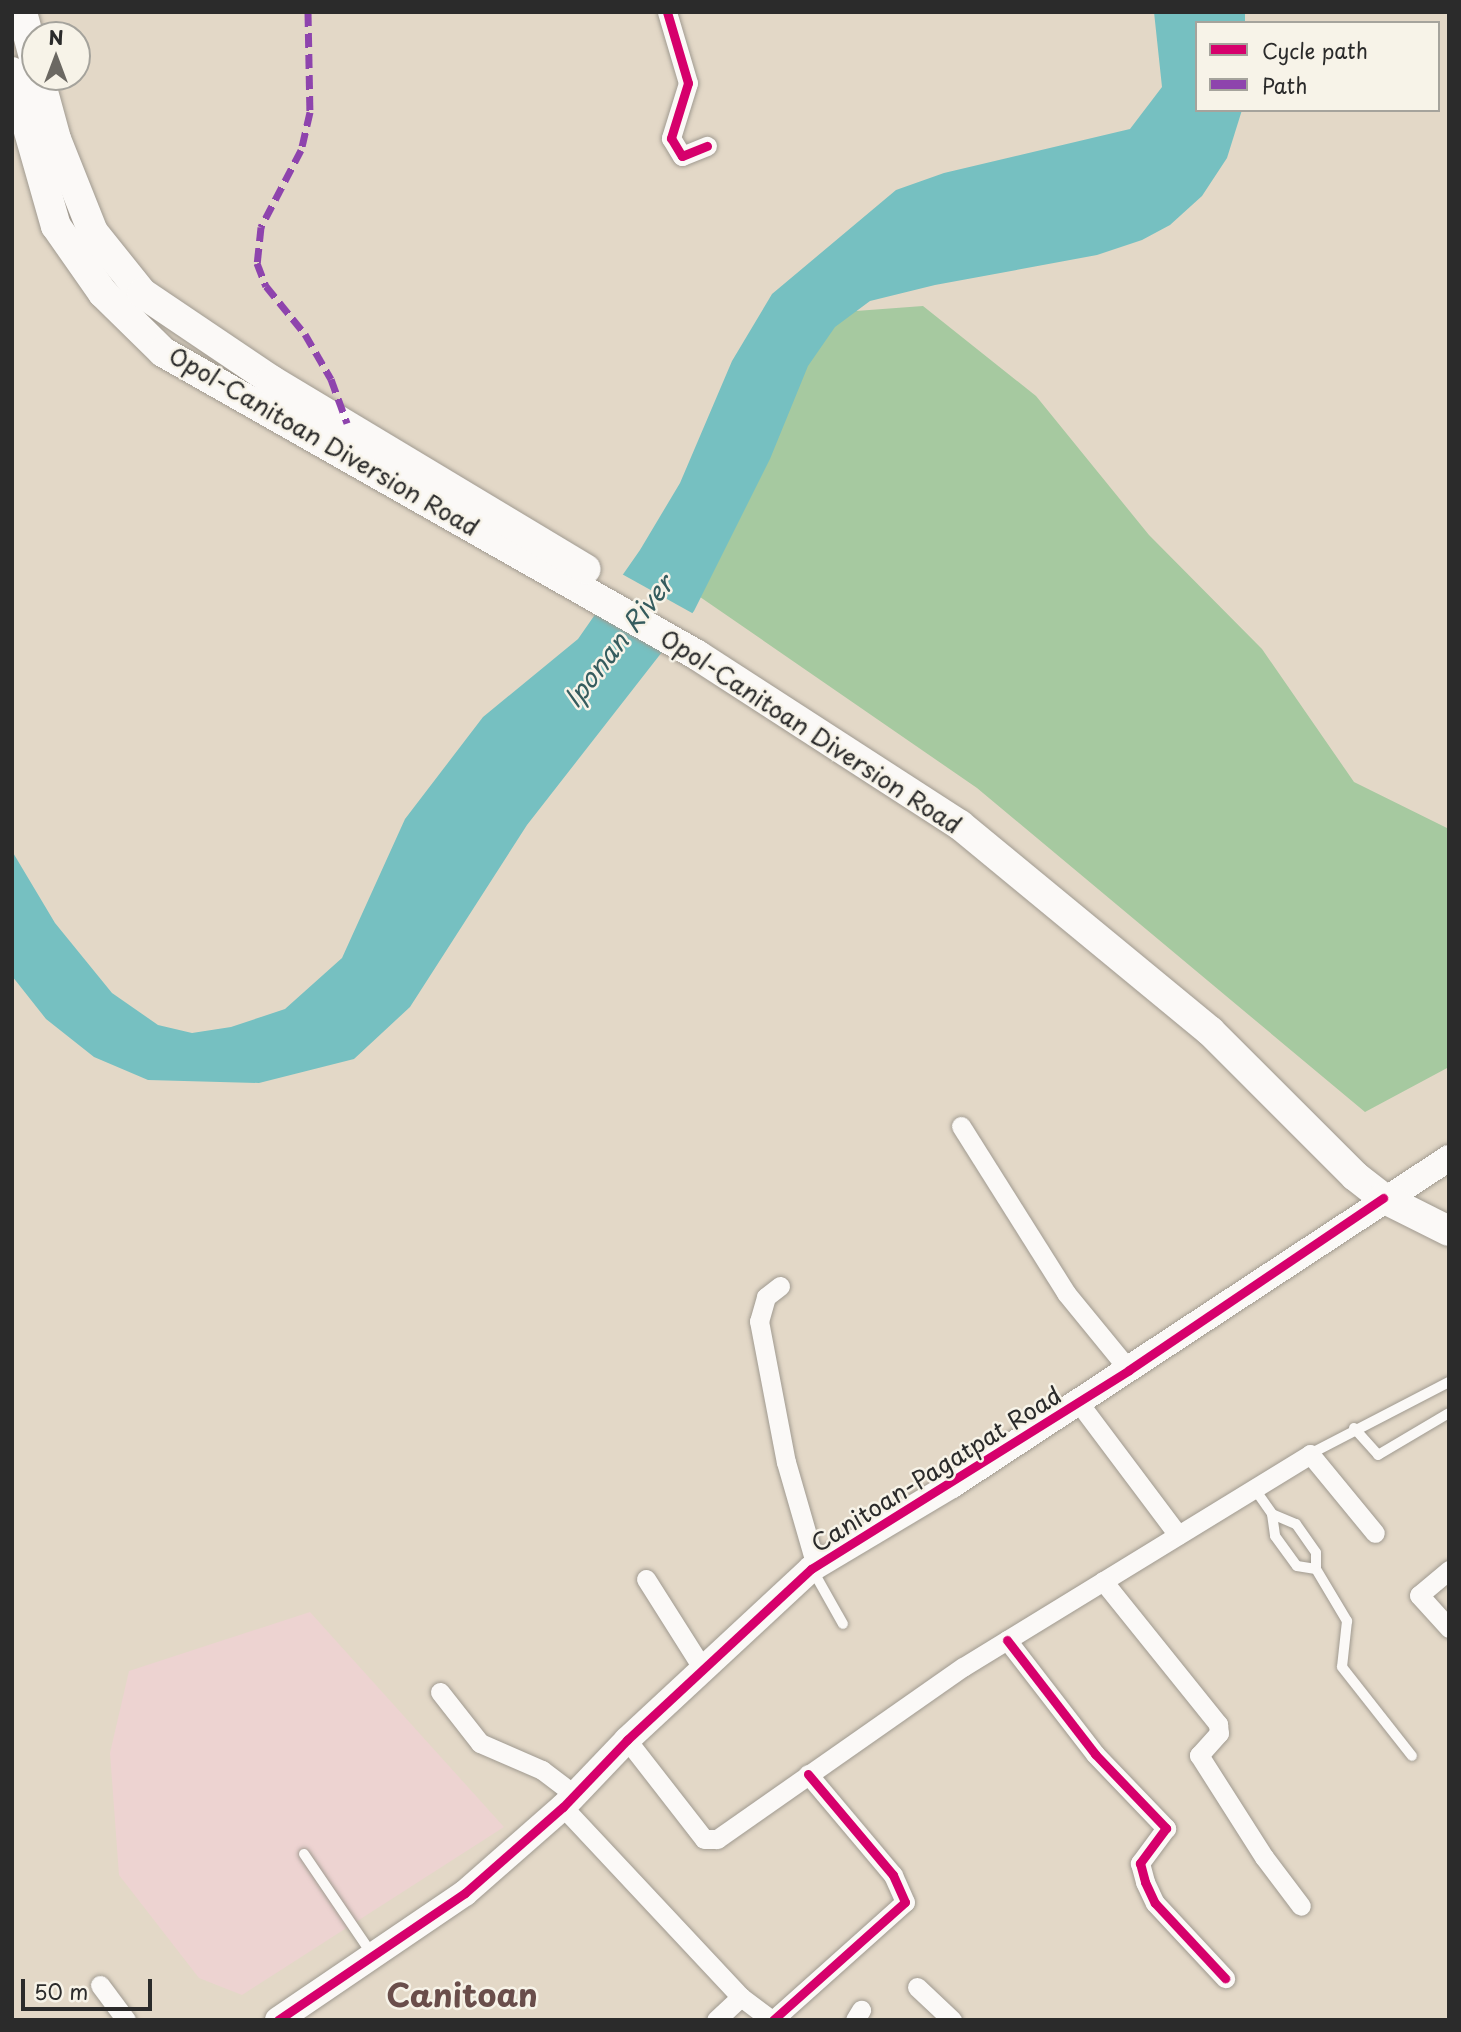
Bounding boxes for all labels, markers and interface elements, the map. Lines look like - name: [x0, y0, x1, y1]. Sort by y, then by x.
- north arrow: [21, 21, 91, 91]
- legend: [1195, 21, 1440, 112]
- text: N: [48, 23, 64, 51]
- text: Cycle path: [1262, 34, 1368, 66]
- text: Path: [1262, 69, 1307, 101]
- street label: Opol-Canitoan Diversion Road: [164, 340, 484, 542]
- water label: Iponan River: [557, 569, 679, 713]
- street label: Opol-Canitoan Diversion Road: [655, 623, 967, 839]
- street label: Canitoan-Pagatpat Road: [806, 1380, 1066, 1558]
- scale bar: [24, 1966, 156, 2010]
- text: 50 m: [34, 1975, 88, 2007]
- district label: Canitoan: [386, 1975, 538, 2013]

